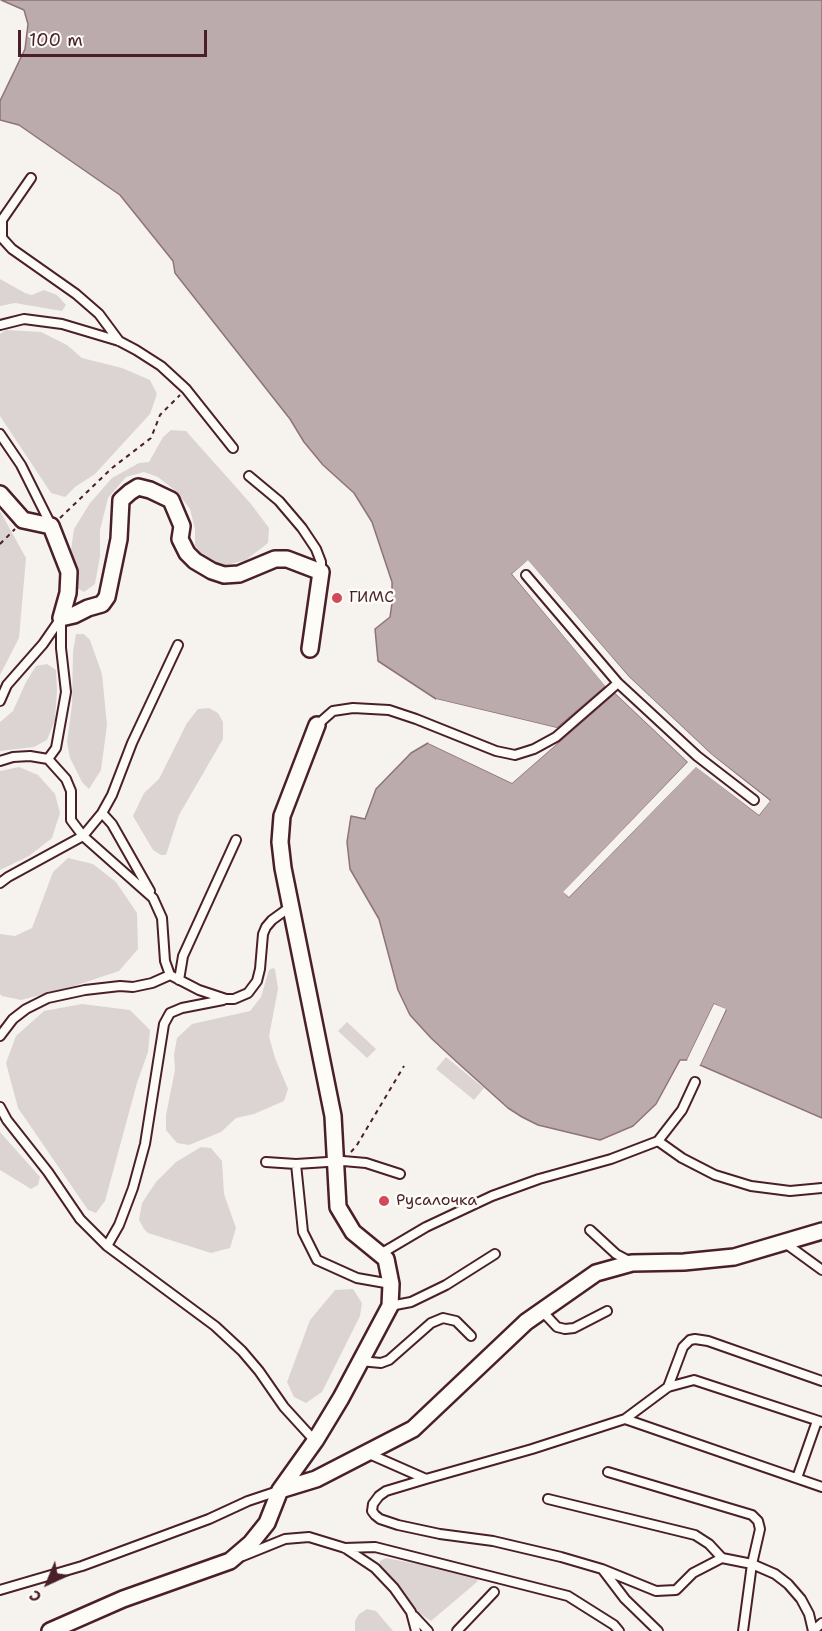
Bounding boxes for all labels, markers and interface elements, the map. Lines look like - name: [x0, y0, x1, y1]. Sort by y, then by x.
- scale bar: [21, 18, 210, 56]
- text: 100 m: [29, 28, 83, 52]
- place label: ГИМС: [349, 588, 394, 608]
- marker: ГИМС: [330, 591, 344, 605]
- place label: Русалочка: [396, 1191, 477, 1211]
- marker: Русалочка: [377, 1194, 391, 1208]
- north arrow: [18, 1553, 78, 1613]
- text: С: [24, 1585, 46, 1607]

